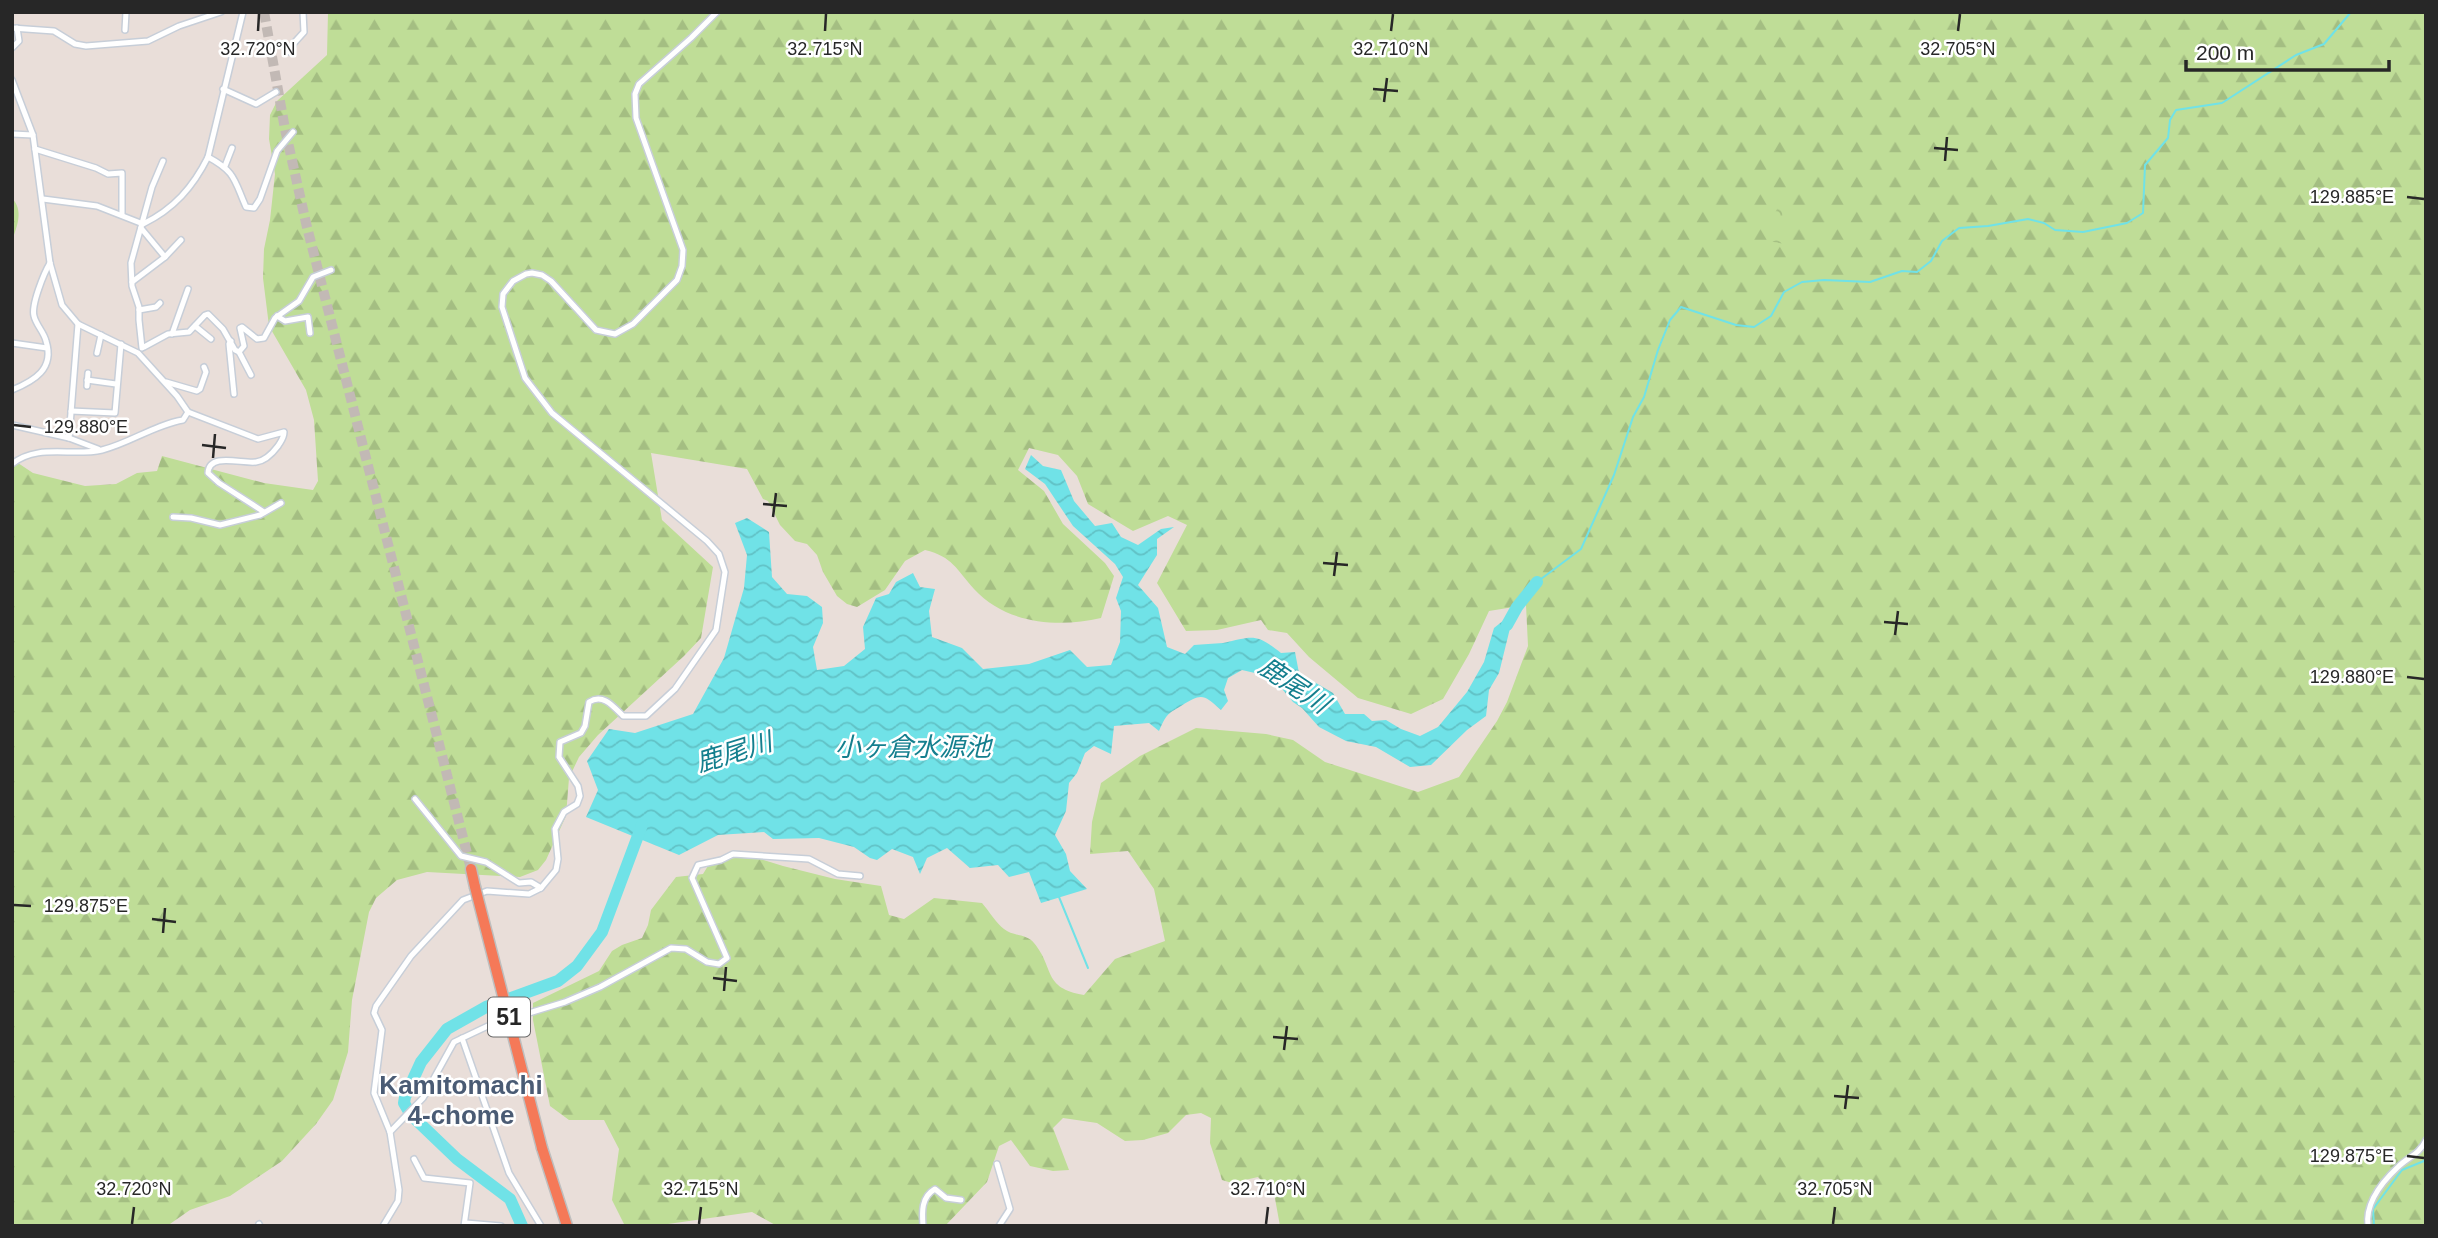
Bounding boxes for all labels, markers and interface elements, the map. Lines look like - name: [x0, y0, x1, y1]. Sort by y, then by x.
- scale bar: [2186, 28, 2389, 72]
- text: 32.720°N: [220, 39, 296, 59]
- text: 32.715°N: [787, 39, 863, 59]
- text: 32.710°N: [1353, 39, 1429, 59]
- text: 32.705°N: [1920, 39, 1996, 59]
- text: 200 m: [2196, 41, 2254, 64]
- text: 129.885°E: [2310, 187, 2394, 207]
- text: 129.880°E: [44, 417, 128, 437]
- water label: 鹿尾川: [1253, 651, 1337, 721]
- text: 129.880°E: [2310, 667, 2394, 687]
- water label: 鹿尾川: [692, 725, 779, 778]
- water label: 小ヶ倉水源池: [835, 732, 994, 762]
- text: 129.875°E: [44, 896, 128, 916]
- road number: 51: [488, 998, 530, 1036]
- district label: Kamitomachi 4-chome: [379, 1070, 543, 1130]
- text: 129.875°E: [2310, 1146, 2394, 1166]
- text: 32.720°N: [96, 1179, 172, 1199]
- text: 32.715°N: [663, 1179, 739, 1199]
- text: 32.710°N: [1230, 1179, 1306, 1199]
- text: 32.705°N: [1797, 1179, 1873, 1199]

